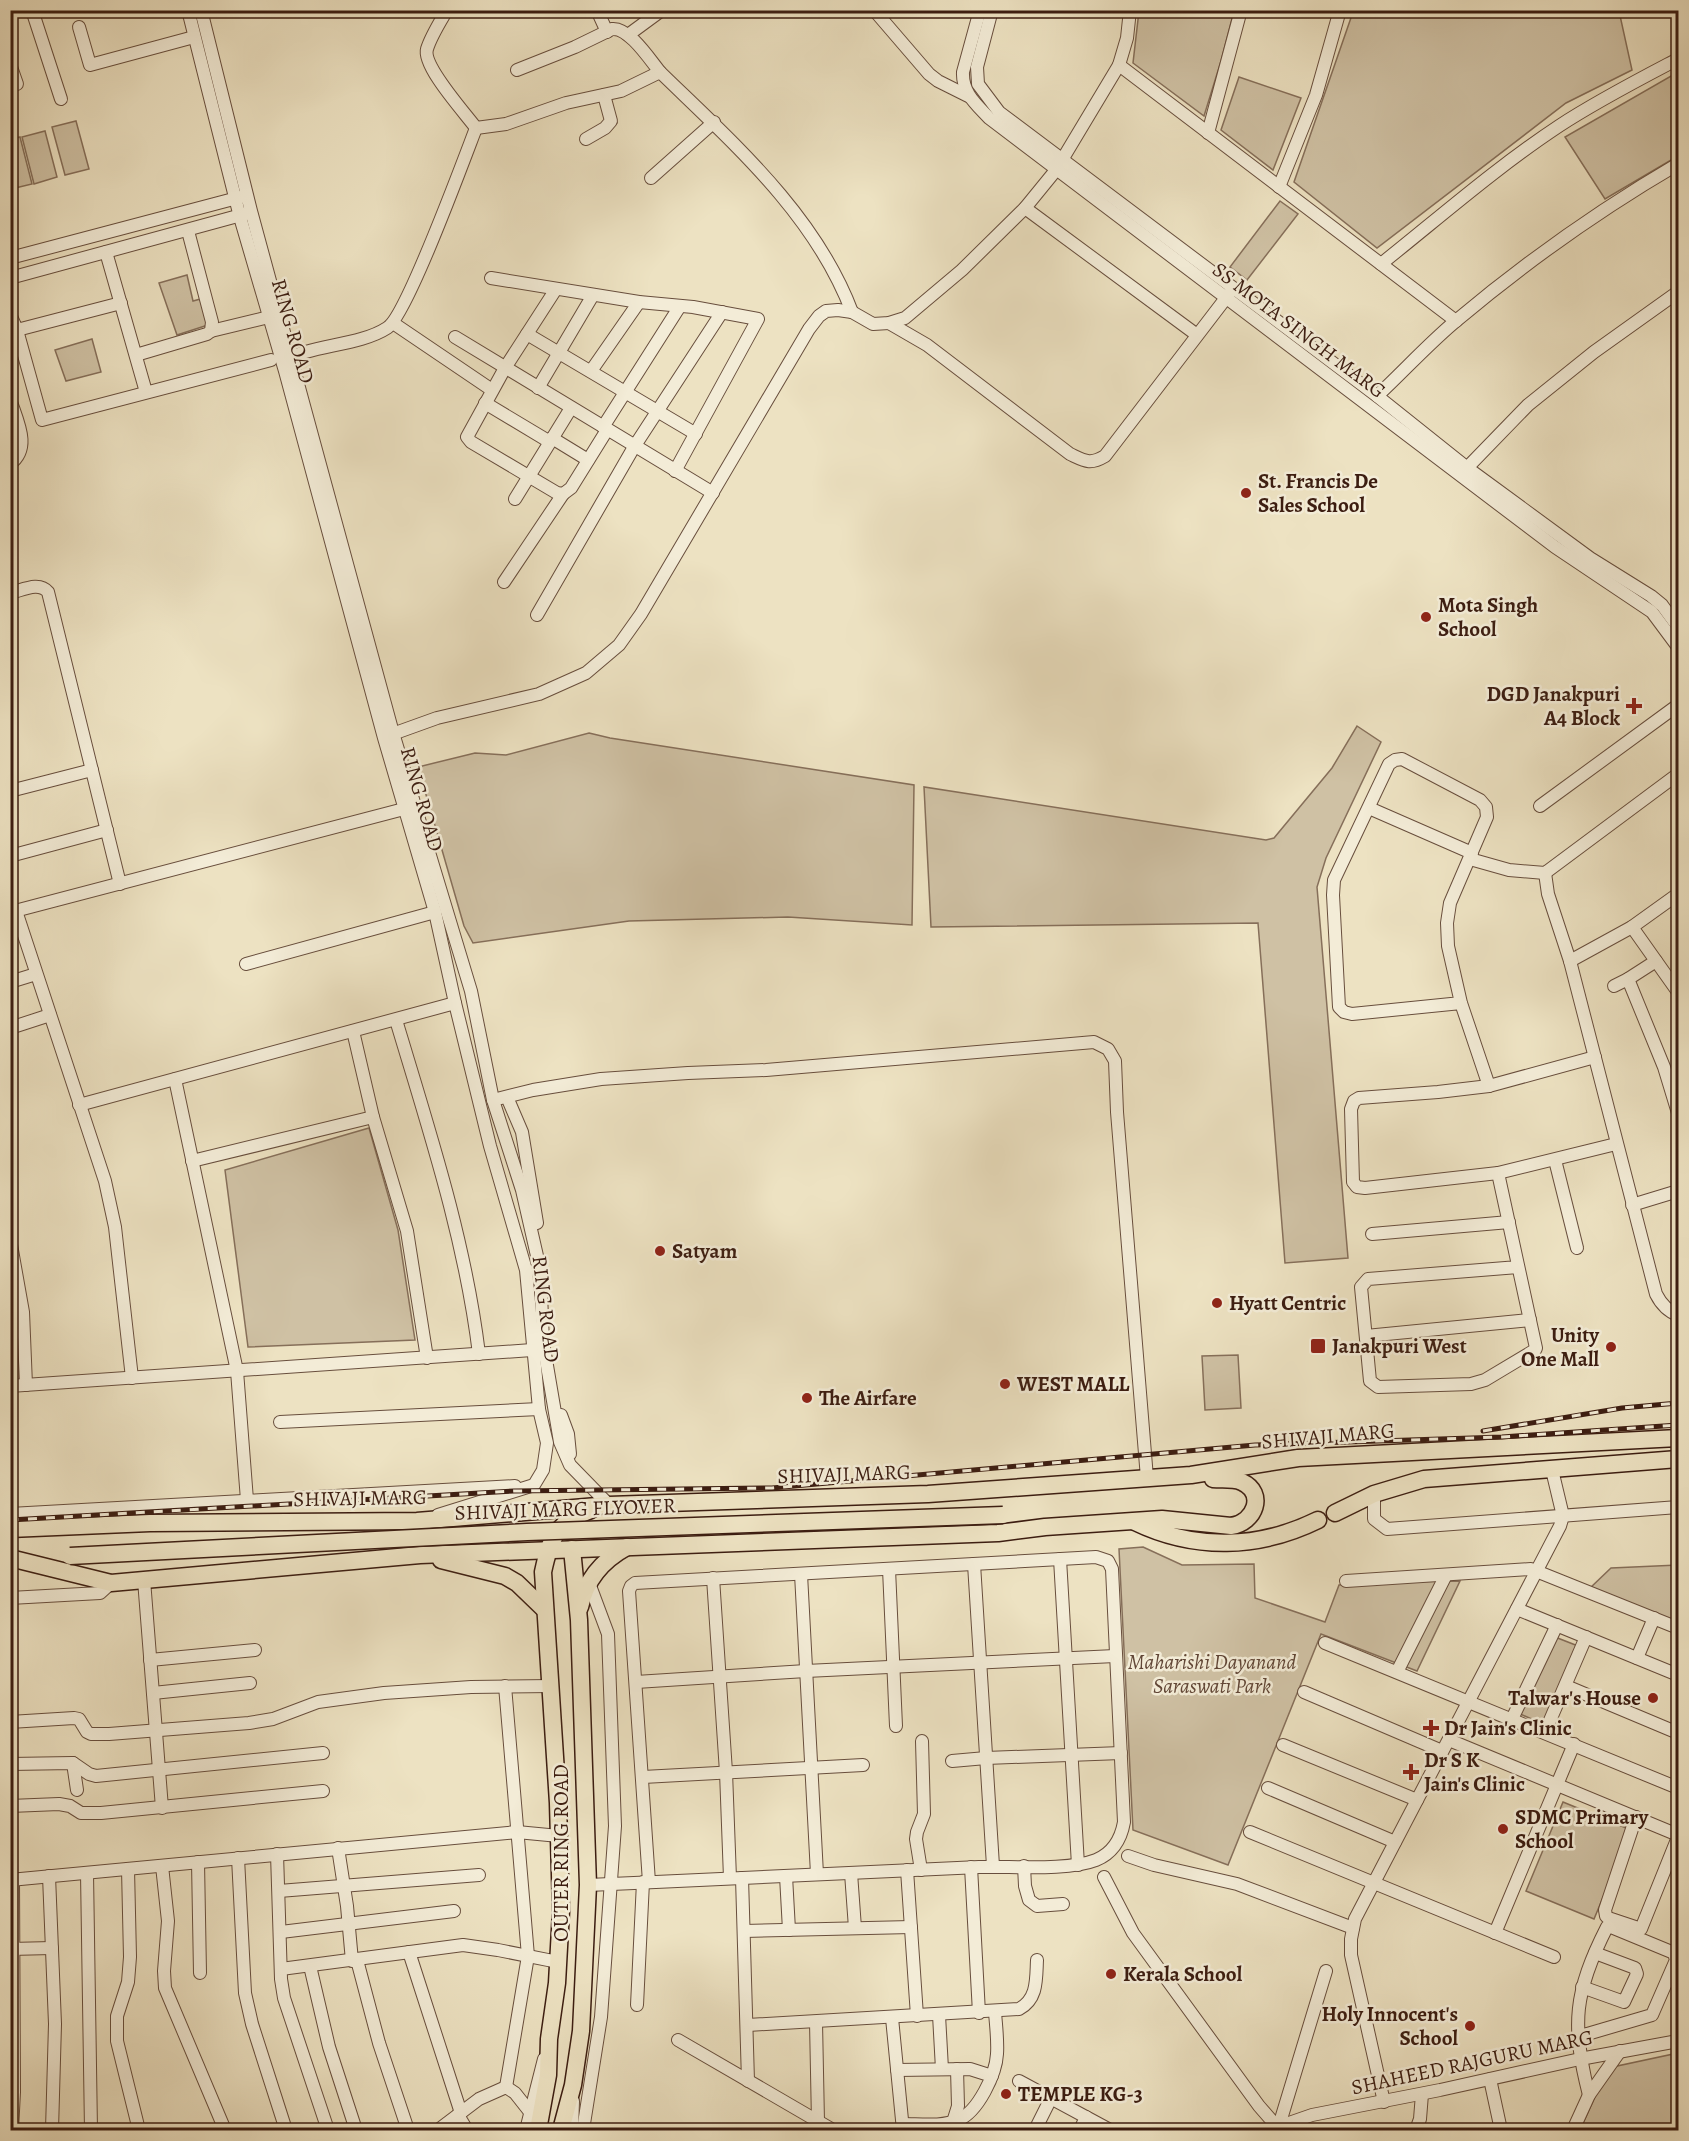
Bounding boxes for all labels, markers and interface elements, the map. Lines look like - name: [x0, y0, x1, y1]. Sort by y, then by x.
- street label: SS MOTA SINGH MARG: [1207, 256, 1391, 404]
- street label: RING ROAD: [265, 275, 321, 387]
- place label: St. Francis De Sales School: [1258, 467, 1378, 519]
- marker: St. Francis De Sales School: [1239, 486, 1253, 500]
- place label: Mota Singh School: [1438, 591, 1538, 643]
- marker: Mota Singh School: [1419, 610, 1433, 624]
- place label: DGD Janakpuri A4 Block: [1486, 680, 1620, 732]
- marker: DGD Janakpuri A4 Block: [1625, 697, 1643, 715]
- street label: RING ROAD: [394, 743, 450, 855]
- place label: Satyam: [672, 1237, 738, 1265]
- marker: Satyam: [653, 1244, 667, 1258]
- street label: RING ROAD: [526, 1254, 566, 1364]
- place label: Hyatt Centric: [1229, 1289, 1346, 1317]
- marker: Hyatt Centric: [1210, 1296, 1224, 1310]
- place label: Unity One Mall: [1521, 1321, 1600, 1373]
- place label: Janakpuri West: [1332, 1332, 1467, 1360]
- marker: Janakpuri West: [1309, 1337, 1327, 1355]
- marker: Unity One Mall: [1604, 1340, 1618, 1354]
- place label: WEST MALL: [1016, 1370, 1130, 1398]
- marker: WEST MALL: [998, 1377, 1012, 1391]
- place label: The Airfare: [819, 1384, 917, 1412]
- marker: The Airfare: [800, 1391, 814, 1405]
- street label: SHIVAJI MARG: [1260, 1416, 1396, 1456]
- street label: SHIVAJI MARG: [777, 1458, 911, 1490]
- street label: SHIVAJI MARG: [293, 1483, 427, 1513]
- street label: SHIVAJI MARG FLYOVER: [454, 1491, 676, 1527]
- park label: Maharishi Dayanand Saraswati Park: [1128, 1648, 1296, 1700]
- place label: Talwar's House: [1508, 1684, 1641, 1712]
- marker: Talwar's House: [1646, 1691, 1660, 1705]
- place label: Dr Jain's Clinic: [1444, 1714, 1572, 1742]
- marker: Dr Jain's Clinic: [1422, 1719, 1440, 1737]
- place label: Dr S K Jain's Clinic: [1424, 1746, 1525, 1798]
- marker: Dr S K Jain's Clinic: [1402, 1763, 1420, 1781]
- street label: OUTER RING ROAD: [547, 1764, 575, 1942]
- place label: SDMC Primary School: [1515, 1803, 1650, 1855]
- marker: SDMC Primary School: [1496, 1822, 1510, 1836]
- place label: Kerala School: [1123, 1960, 1243, 1988]
- marker: Kerala School: [1104, 1967, 1118, 1981]
- place label: Holy Innocent's School: [1322, 2000, 1458, 2052]
- marker: Holy Innocent's School: [1463, 2019, 1477, 2033]
- street label: SHAHEED RAJGURU MARG: [1349, 2023, 1595, 2101]
- place label: TEMPLE KG-3: [1018, 2080, 1143, 2108]
- marker: TEMPLE KG-3: [999, 2087, 1013, 2101]

